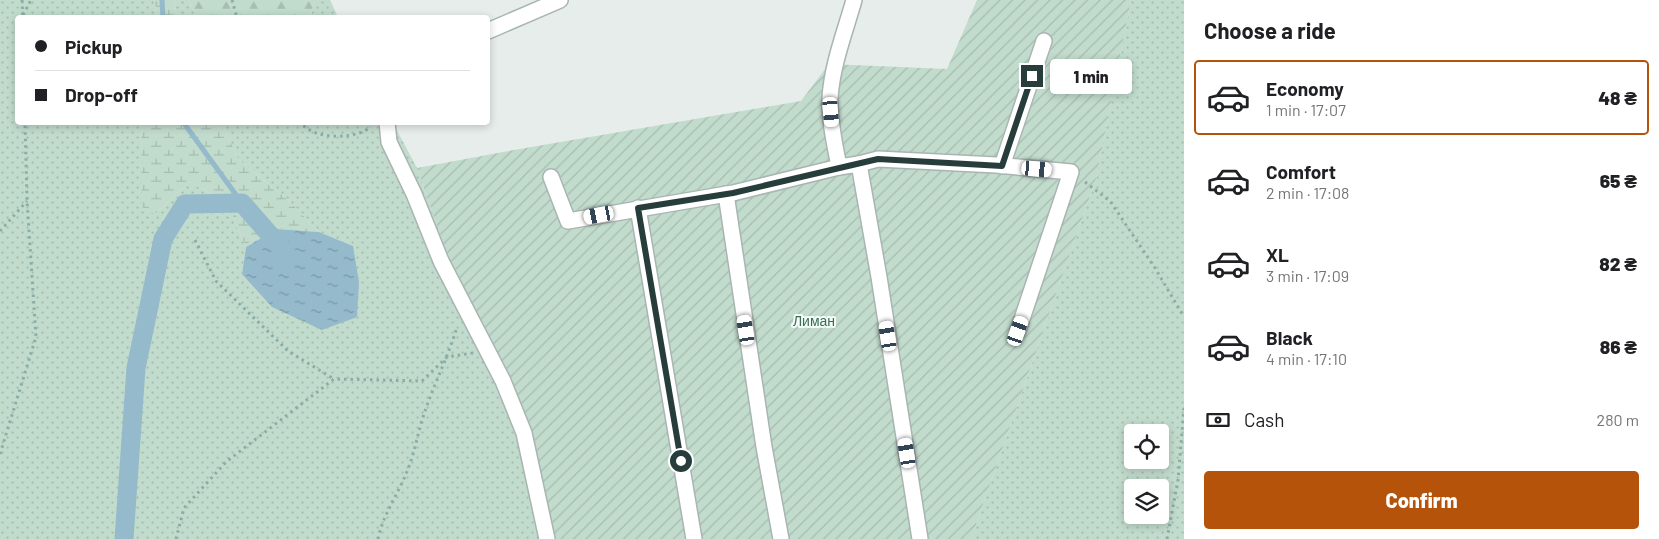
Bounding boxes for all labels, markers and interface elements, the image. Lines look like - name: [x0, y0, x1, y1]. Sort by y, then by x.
- text: Choose a ride: [1204, 17, 1336, 43]
- text: Pickup: [65, 35, 123, 58]
- callout: 1 min: [1050, 58, 1132, 94]
- route end: [1021, 65, 1043, 87]
- text: 1 min: [1073, 67, 1109, 86]
- icon: car: [1206, 75, 1251, 120]
- text: Economy: [1266, 77, 1344, 100]
- text: Drop-off: [65, 83, 138, 106]
- text: 48 ₴: [1598, 86, 1637, 109]
- car: [822, 96, 839, 128]
- text: 1 min · 17:07: [1266, 100, 1346, 119]
- icon: car: [1206, 158, 1251, 203]
- car: [1021, 160, 1052, 178]
- text: Comfort: [1266, 160, 1336, 183]
- text: 65 ₴: [1600, 169, 1637, 192]
- text: 2 min · 17:08: [1266, 183, 1349, 202]
- car: [582, 205, 615, 225]
- icon: car: [1206, 241, 1251, 286]
- text: XL: [1266, 243, 1289, 266]
- text: 82 ₴: [1599, 252, 1637, 275]
- text: 3 min · 17:09: [1266, 266, 1349, 285]
- park label: Лиман: [793, 312, 835, 329]
- car: [736, 314, 755, 346]
- car: [1006, 314, 1029, 348]
- car: [878, 320, 897, 352]
- icon: car: [1206, 324, 1251, 369]
- text: Black: [1266, 326, 1313, 349]
- text: 86 ₴: [1600, 335, 1637, 358]
- text: 4 min · 17:10: [1266, 349, 1347, 368]
- icon: cash: [1204, 406, 1232, 434]
- text: Cash: [1244, 408, 1285, 431]
- text: 280 m: [1597, 410, 1639, 429]
- map controls: [1124, 424, 1169, 524]
- button: locate: [1124, 424, 1169, 469]
- car: [897, 437, 916, 469]
- route start: [670, 450, 692, 472]
- button: Confirm: [1204, 471, 1639, 529]
- button: layers: [1124, 479, 1169, 524]

